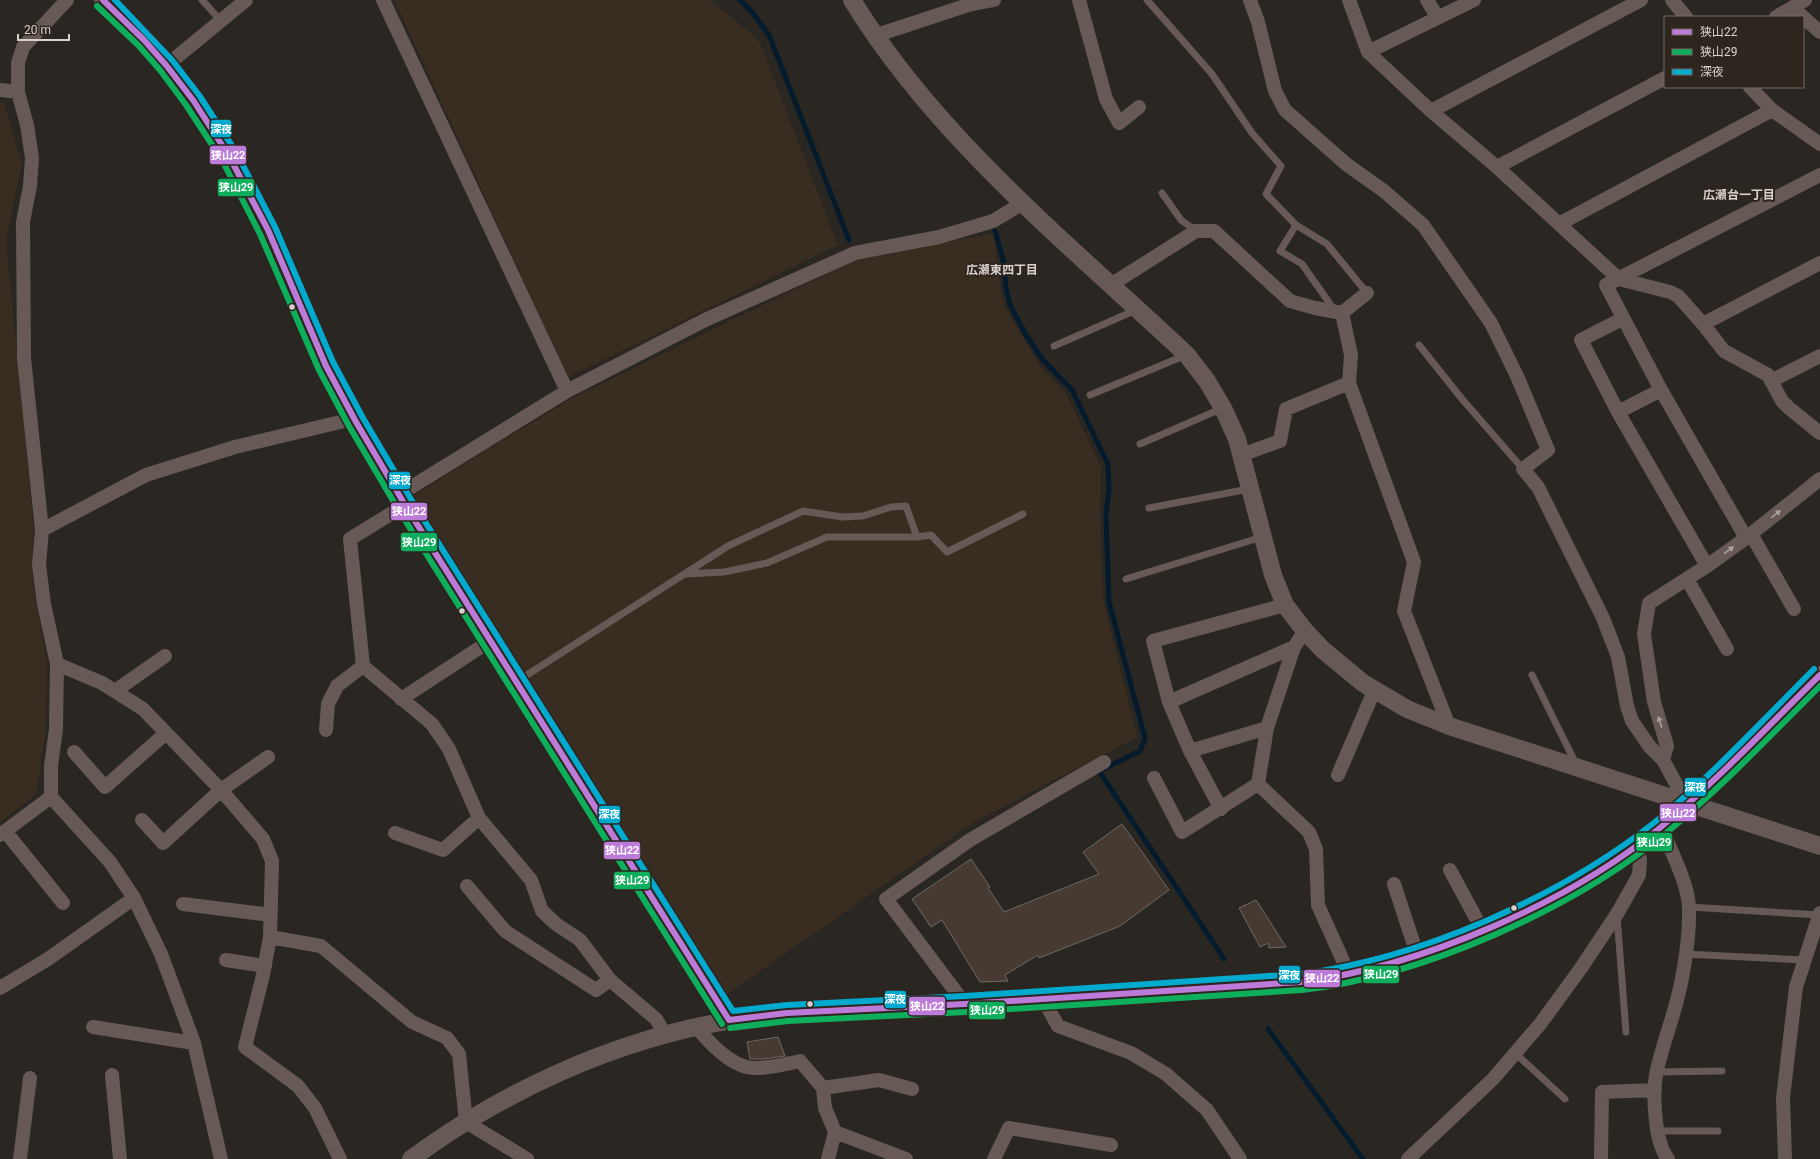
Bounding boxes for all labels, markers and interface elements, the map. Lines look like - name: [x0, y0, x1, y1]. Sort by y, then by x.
- scale bar: [18, 16, 69, 42]
- legend: [1664, 16, 1804, 88]
- text: 20 m: [24, 23, 51, 37]
- text: 狭山22: [1700, 25, 1738, 39]
- text: 狭山29: [1700, 45, 1738, 59]
- text: 深夜: [1700, 65, 1724, 79]
- line badge: 深夜: [210, 119, 232, 138]
- text: 深夜: [210, 123, 232, 136]
- line badge: 狭山22: [209, 145, 247, 165]
- text: 狭山22: [211, 149, 245, 162]
- line badge: 狭山29: [217, 178, 255, 197]
- text: 狭山29: [219, 181, 253, 194]
- district label: 広瀬台一丁目: [1703, 188, 1775, 202]
- district label: 広瀬東四丁目: [966, 263, 1038, 277]
- unlabelled marker: [287, 302, 297, 312]
- line badge: 深夜: [388, 471, 411, 490]
- text: 深夜: [389, 474, 411, 487]
- line badge: 狭山22: [390, 502, 428, 521]
- text: 狭山22: [392, 505, 426, 518]
- one-way arrow: [1771, 509, 1782, 518]
- line badge: 狭山29: [400, 532, 438, 552]
- text: 狭山29: [402, 536, 436, 549]
- one-way arrow: [1723, 546, 1734, 555]
- unlabelled marker: [457, 606, 467, 616]
- one-way arrow: [1657, 716, 1663, 728]
- line badge: 深夜: [1684, 777, 1707, 797]
- text: 深夜: [1684, 781, 1706, 794]
- line badge: 狭山22: [1659, 803, 1697, 822]
- line badge: 深夜: [598, 805, 621, 824]
- text: 狭山22: [1661, 807, 1695, 820]
- text: 深夜: [598, 808, 620, 821]
- line badge: 狭山29: [1635, 832, 1673, 852]
- text: 狭山29: [1637, 836, 1671, 849]
- line badge: 狭山22: [603, 841, 641, 860]
- text: 狭山22: [605, 844, 639, 857]
- line badge: 狭山29: [613, 871, 651, 890]
- text: 狭山29: [615, 874, 649, 887]
- unlabelled marker: [1509, 903, 1519, 913]
- line badge: 深夜: [1278, 965, 1301, 984]
- line badge: 狭山29: [1362, 965, 1400, 984]
- text: 狭山29: [1364, 968, 1398, 981]
- text: 深夜: [1278, 969, 1300, 982]
- line badge: 狭山22: [1303, 969, 1341, 988]
- text: 狭山22: [1305, 972, 1339, 985]
- line badge: 深夜: [884, 990, 907, 1009]
- text: 深夜: [884, 993, 906, 1006]
- line badge: 狭山22: [908, 996, 946, 1016]
- unlabelled marker: [805, 999, 815, 1009]
- text: 狭山22: [910, 1000, 944, 1013]
- line badge: 狭山29: [968, 1001, 1006, 1020]
- text: 狭山29: [970, 1004, 1004, 1017]

